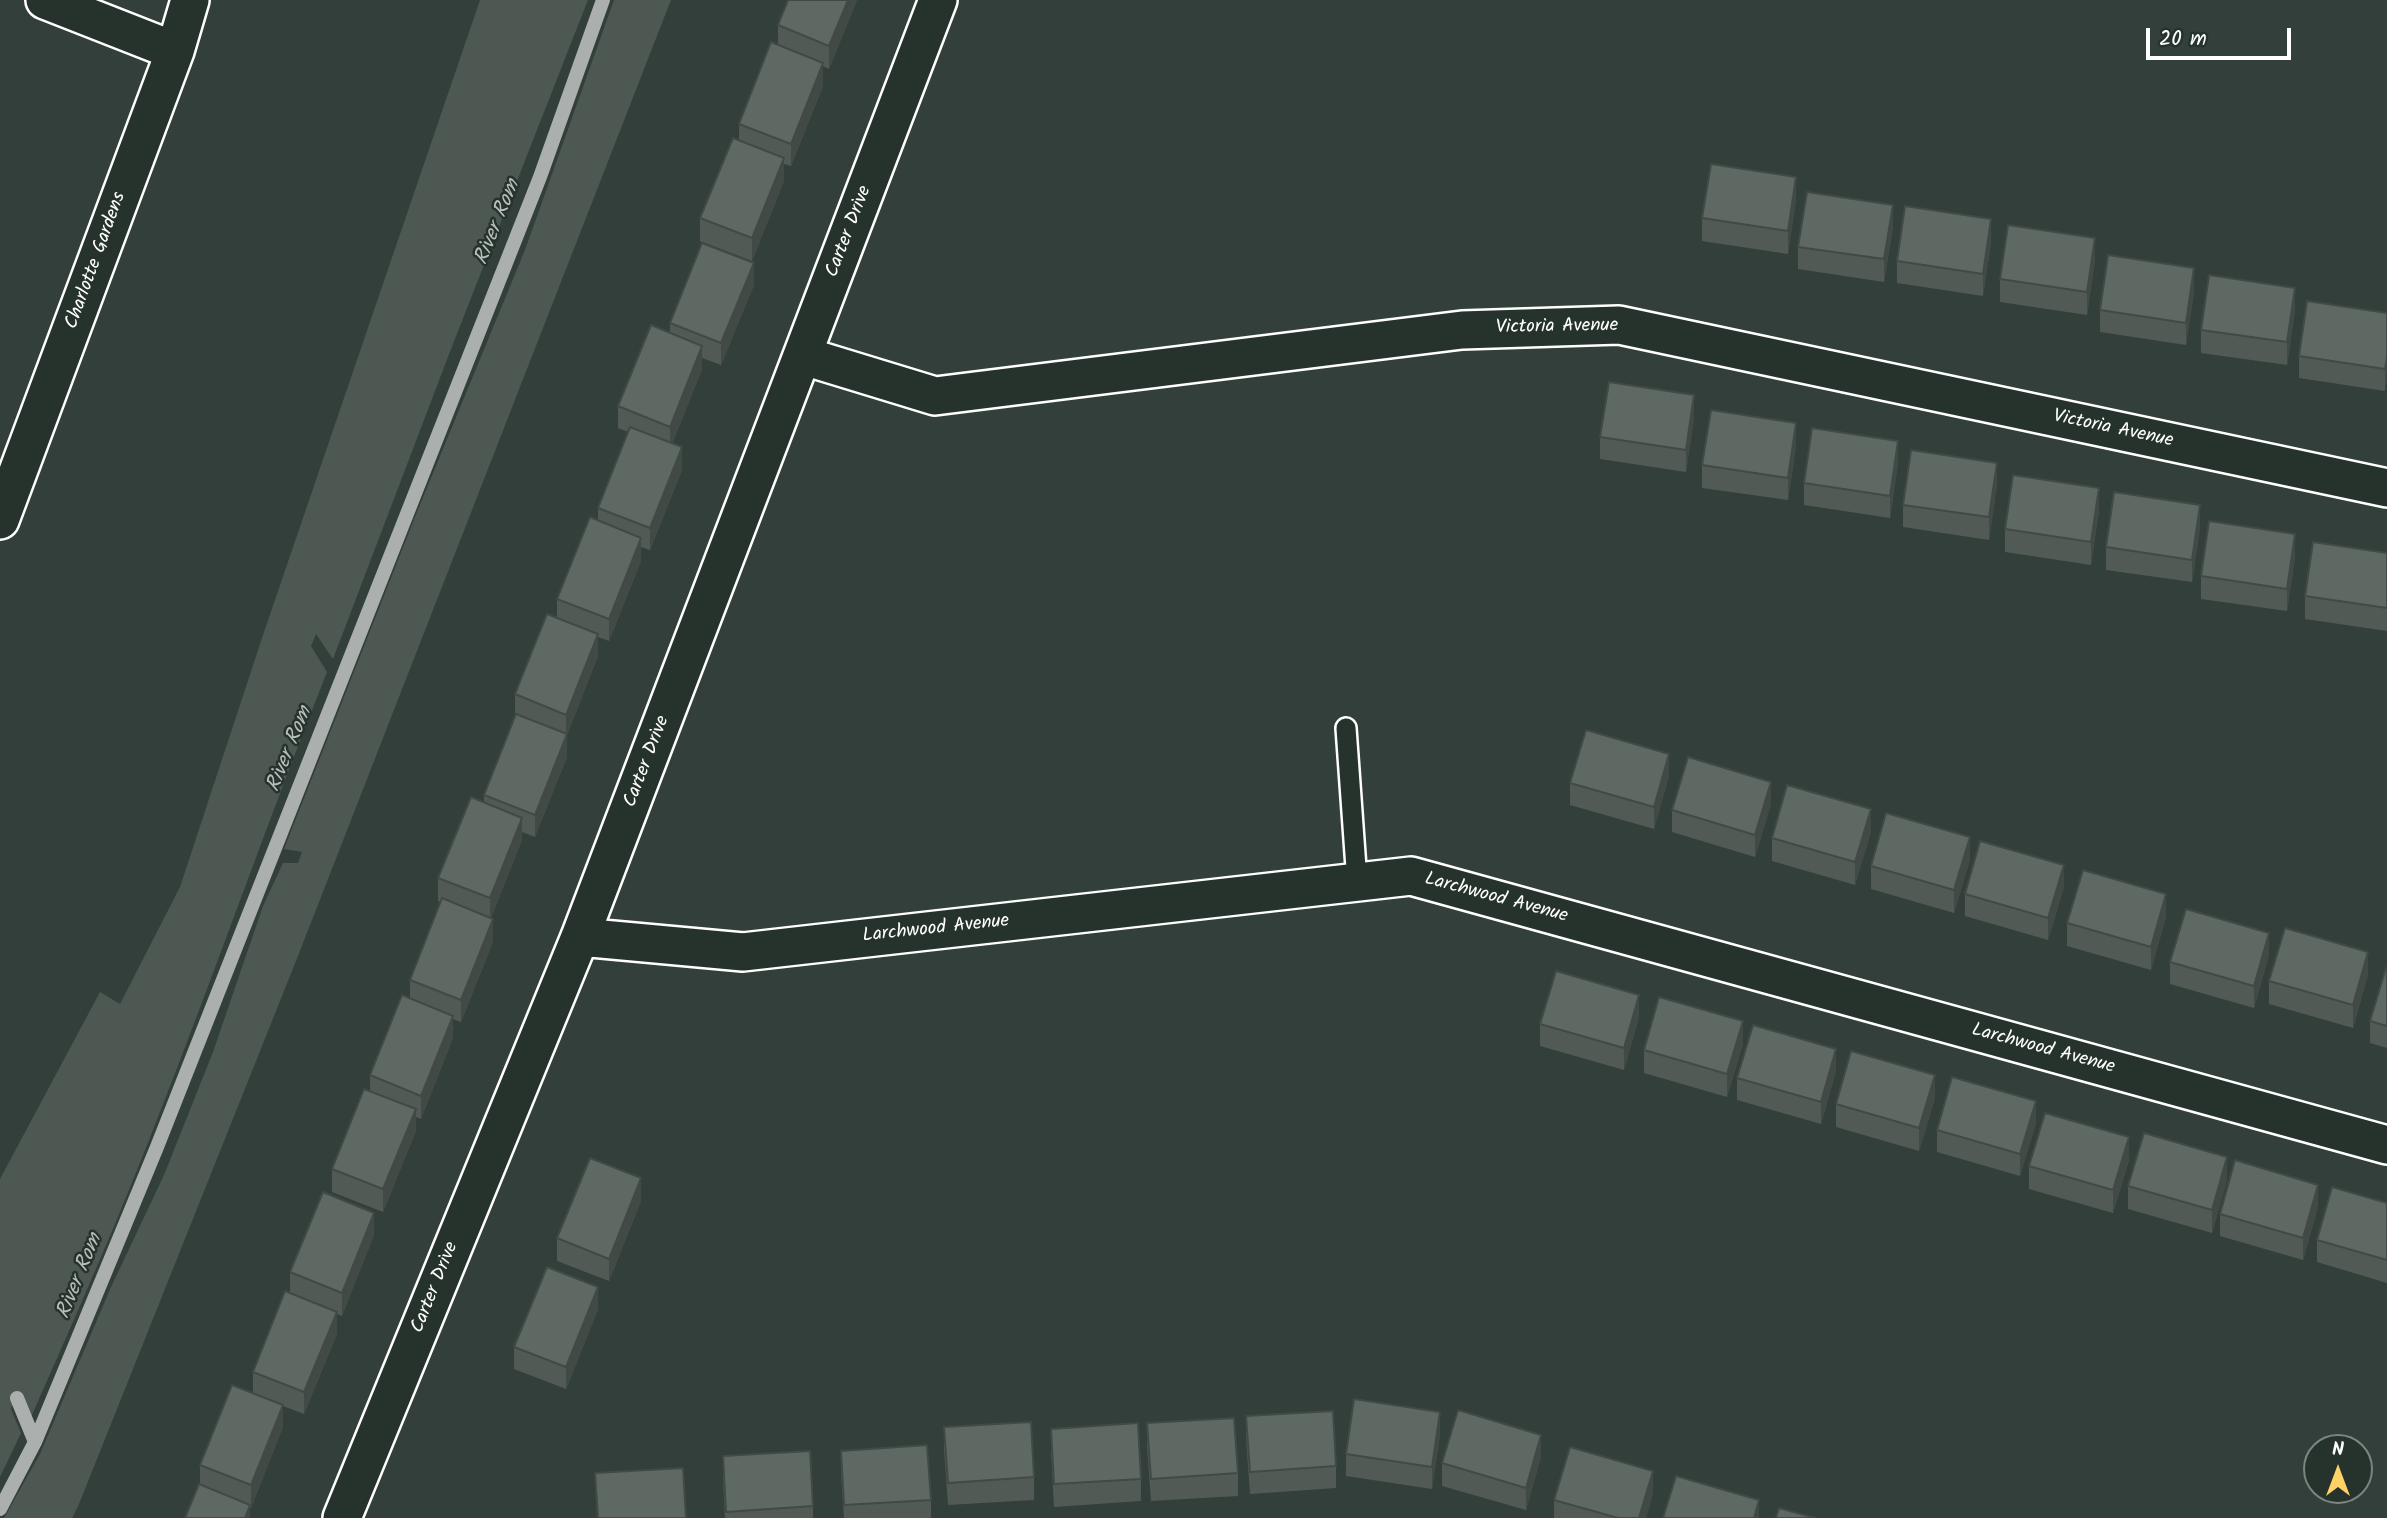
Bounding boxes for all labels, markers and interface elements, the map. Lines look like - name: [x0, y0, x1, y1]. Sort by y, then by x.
- scale bar: [2149, 14, 2294, 58]
- text: 20 m: [2159, 23, 2207, 56]
- water label: River Rom: [471, 177, 527, 269]
- street label: Carter Drive: [822, 183, 878, 281]
- street label: Charlotte Gardens: [62, 189, 132, 333]
- street label: Victoria Avenue: [1496, 316, 1618, 340]
- street label: Victoria Avenue: [2051, 406, 2175, 454]
- water label: River Rom: [263, 704, 319, 796]
- street label: Carter Drive: [620, 713, 676, 811]
- street label: Larchwood Avenue: [1422, 869, 1570, 929]
- street label: Larchwood Avenue: [862, 911, 1010, 949]
- street label: Larchwood Avenue: [1969, 1020, 2117, 1080]
- water label: River Rom: [53, 1231, 109, 1323]
- street label: Carter Drive: [407, 1239, 465, 1337]
- north arrow: [2303, 1434, 2373, 1504]
- text: N: [2332, 1435, 2344, 1465]

